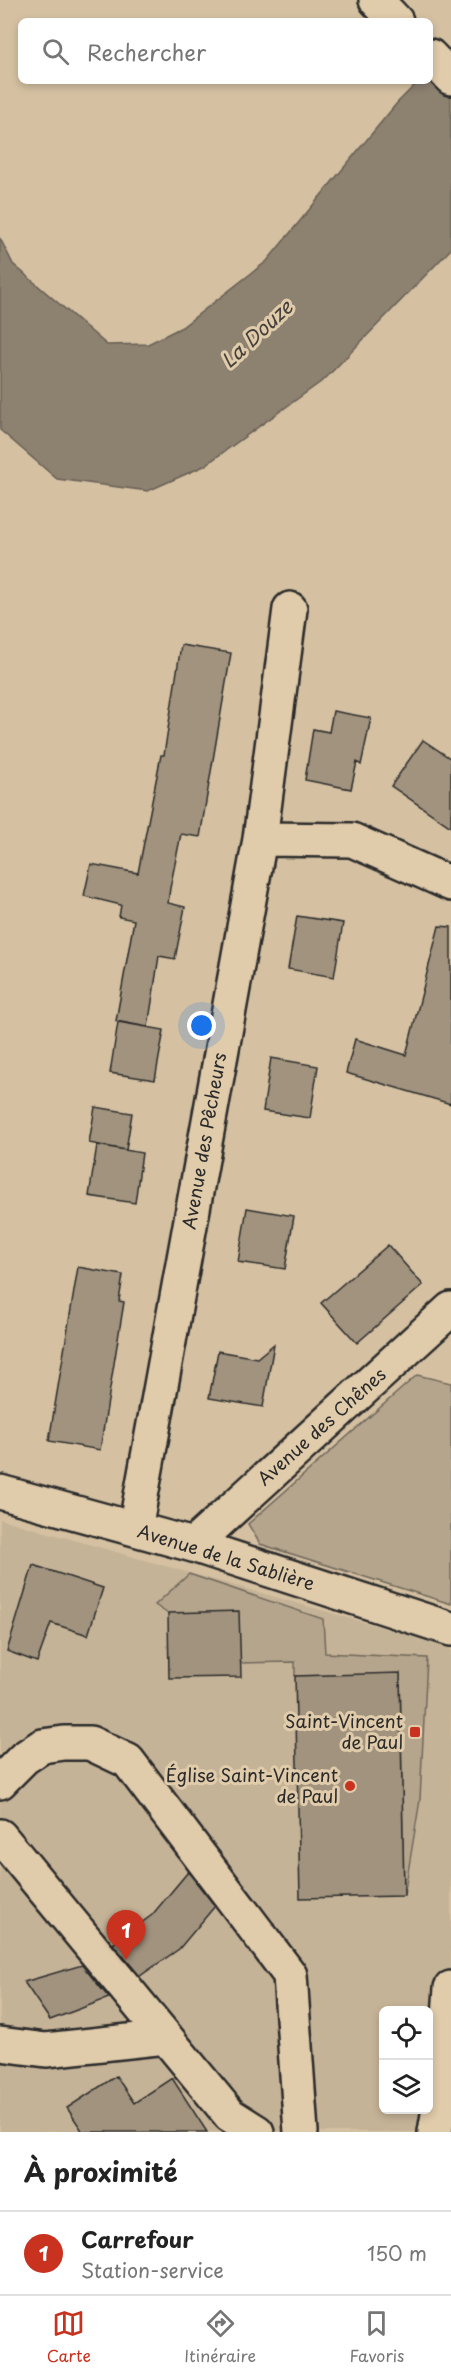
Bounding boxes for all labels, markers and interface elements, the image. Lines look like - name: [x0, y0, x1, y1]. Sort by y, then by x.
- search box: [18, 18, 433, 84]
- icon: search: [39, 35, 72, 68]
- text: Rechercher: [87, 35, 206, 68]
- water label: La Douze: [214, 291, 300, 374]
- your location: [187, 1011, 216, 1040]
- street label: Avenue des Pêcheurs: [175, 1050, 232, 1231]
- street label: Avenue des Chênes: [251, 1361, 391, 1491]
- street label: Avenue de la Sablière: [135, 1517, 318, 1596]
- place label: Saint-Vincent de Paul: [285, 1707, 403, 1755]
- marker: Saint-Vincent de Paul: [408, 1725, 422, 1739]
- place label: Église Saint-Vincent de Paul: [166, 1761, 338, 1809]
- marker: Église Saint-Vincent de Paul: [343, 1779, 357, 1793]
- pin: 1: [106, 1910, 146, 1960]
- map controls: [379, 2006, 433, 2114]
- button: locate: [379, 2006, 433, 2060]
- button: layers: [379, 2060, 433, 2114]
- text: À proximité: [24, 2152, 178, 2191]
- text: Carrefour: [81, 2222, 194, 2255]
- text: 1: [39, 2238, 48, 2268]
- text: 150 m: [367, 2238, 427, 2268]
- text: Station-service: [81, 2255, 224, 2285]
- tab: Carte: [47, 2307, 91, 2367]
- tab: Itinéraire: [184, 2307, 256, 2367]
- tab: Favoris: [349, 2307, 404, 2367]

